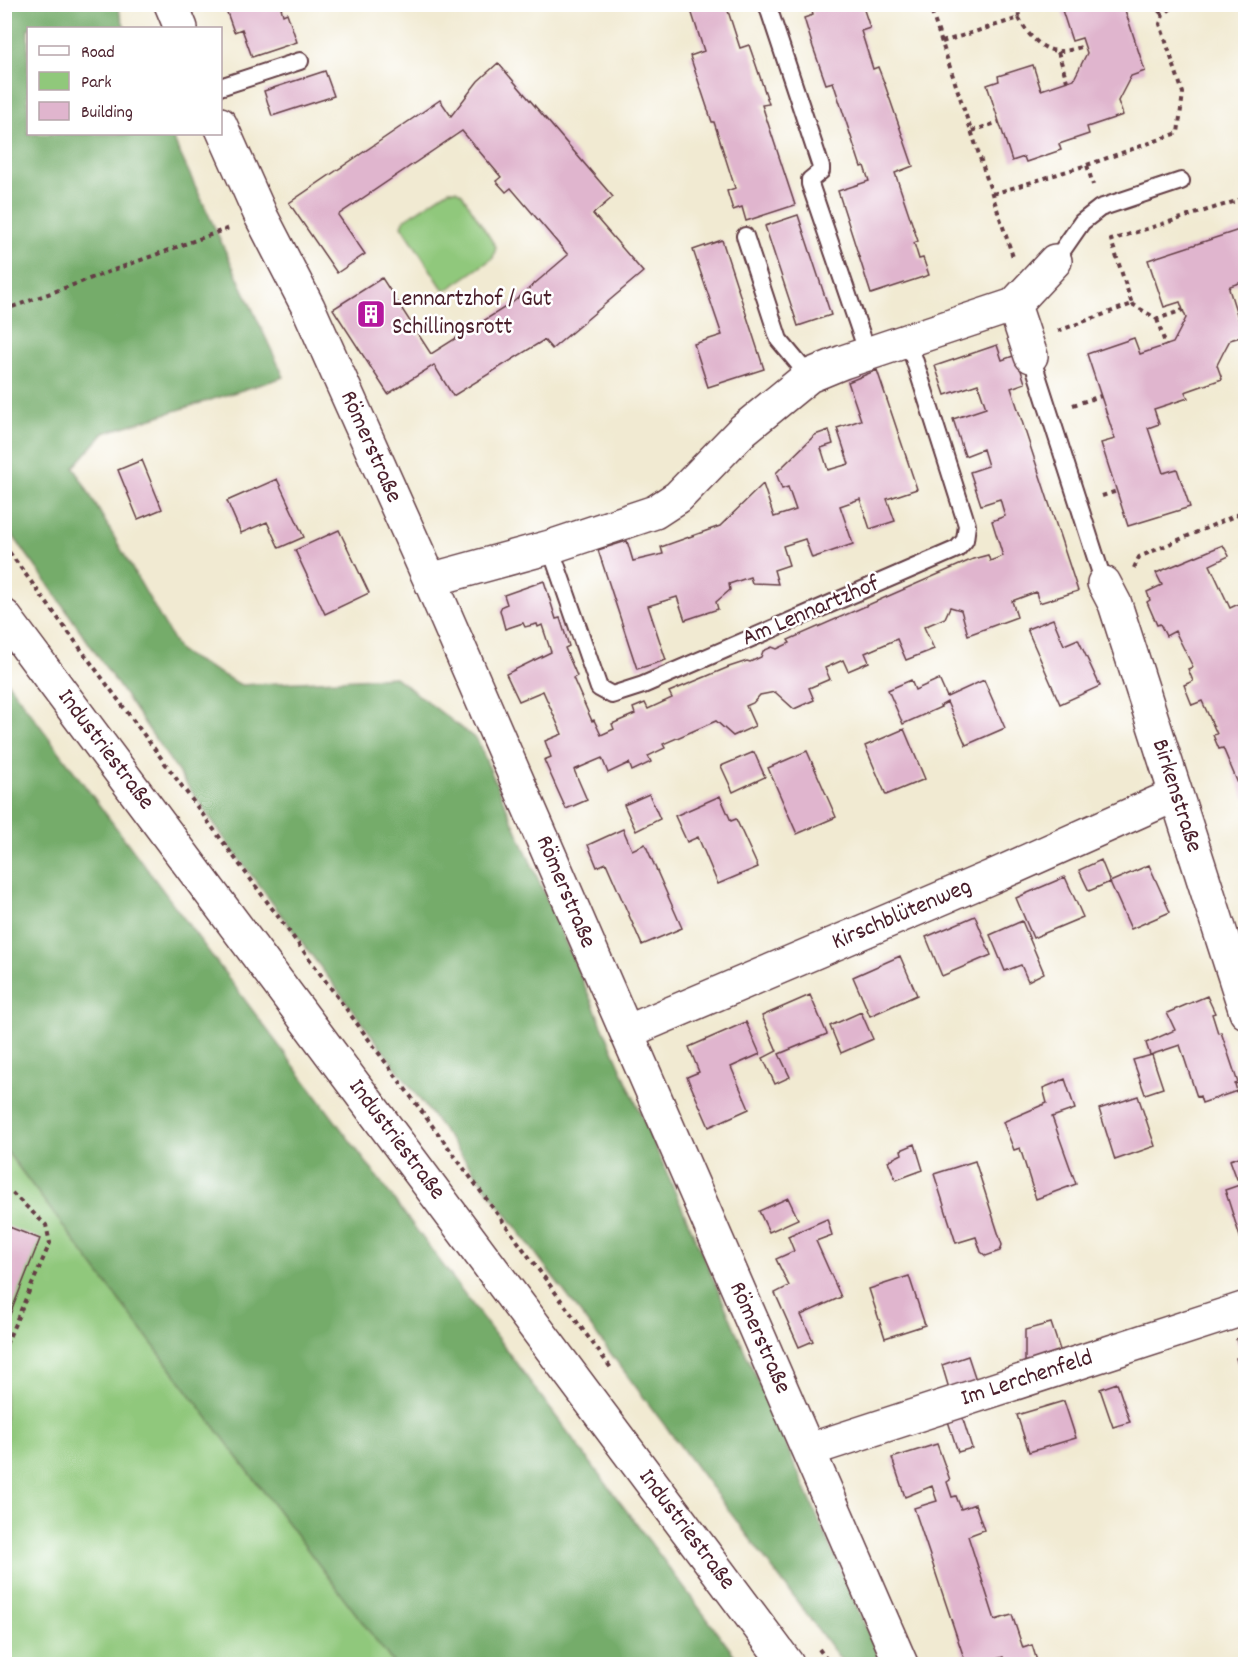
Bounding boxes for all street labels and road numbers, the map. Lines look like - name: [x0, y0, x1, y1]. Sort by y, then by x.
- street label: Römerstraße: [330, 386, 410, 508]
- street label: Am Lennartzhof: [737, 568, 885, 656]
- street label: Industriestraße: [48, 682, 162, 818]
- street label: Birkenstraße: [1142, 735, 1210, 857]
- street label: Römerstraße: [526, 830, 604, 954]
- street label: Kirschblütenweg: [827, 870, 977, 960]
- street label: Industriestraße: [339, 1072, 453, 1208]
- street label: Römerstraße: [719, 1277, 799, 1399]
- street label: Im Lerchenfeld: [957, 1342, 1097, 1416]
- street label: Industriestraße: [629, 1462, 743, 1598]

